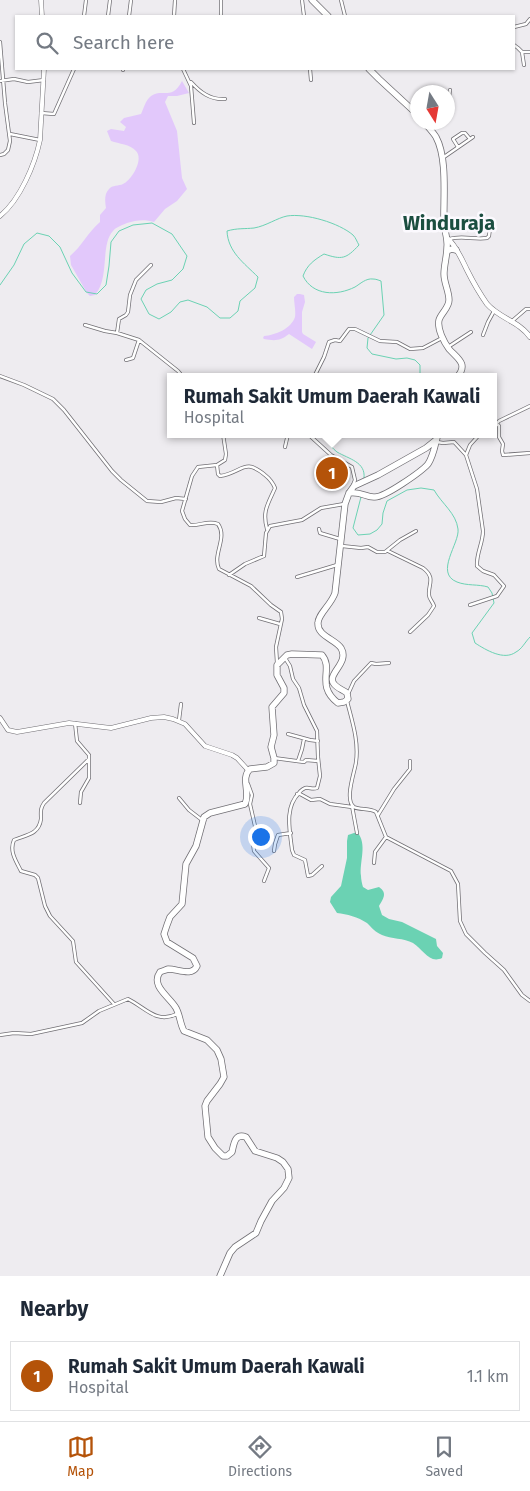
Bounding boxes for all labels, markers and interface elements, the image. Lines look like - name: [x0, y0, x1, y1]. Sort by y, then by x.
- search box: [15, 15, 515, 70]
- icon: search: [33, 29, 61, 57]
- text: Search here: [73, 31, 174, 54]
- north arrow: [410, 85, 455, 130]
- district label: Winduraja: [403, 211, 495, 235]
- popup: [167, 373, 497, 438]
- text: Rumah Sakit Umum Daerah Kawali: [184, 385, 480, 408]
- text: Hospital: [184, 408, 244, 427]
- pin: 1: [316, 454, 348, 492]
- your location: [248, 824, 274, 850]
- text: Nearby: [20, 1296, 88, 1322]
- text: Rumah Sakit Umum Daerah Kawali: [68, 1355, 365, 1378]
- text: 1: [33, 1367, 41, 1386]
- text: 1.1 km: [467, 1367, 509, 1386]
- text: Hospital: [68, 1378, 129, 1397]
- tab: Map: [67, 1433, 95, 1480]
- tab: Directions: [228, 1433, 292, 1480]
- tab: Saved: [425, 1433, 463, 1480]

